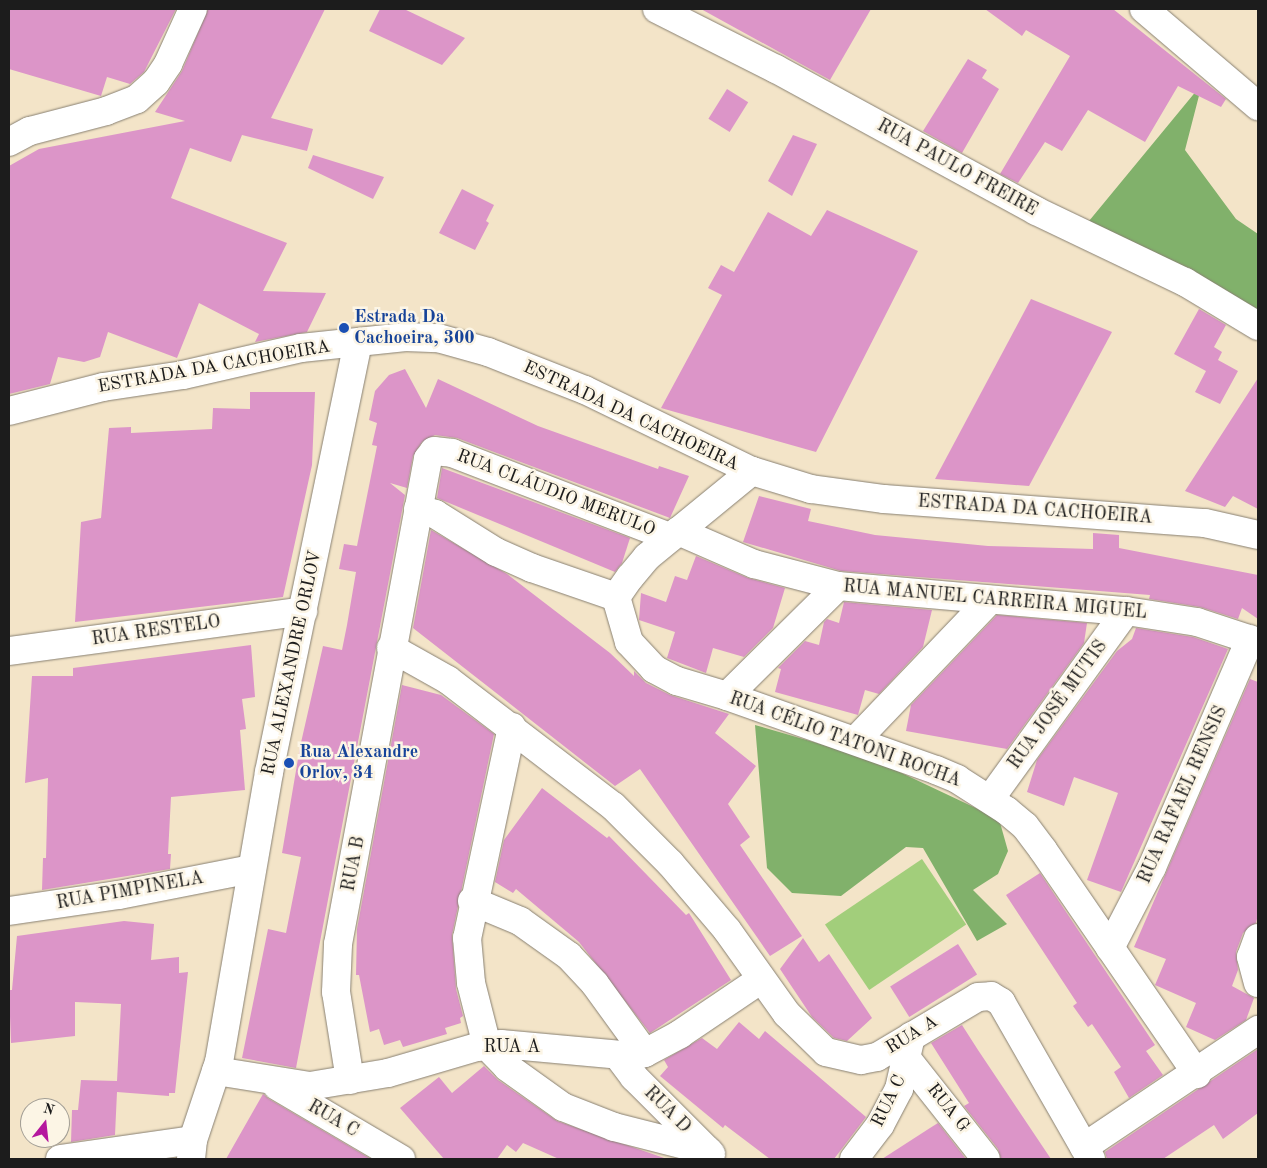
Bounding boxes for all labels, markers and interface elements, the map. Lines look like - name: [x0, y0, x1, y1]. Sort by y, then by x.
- street label: RUA PAULO FREIRE: [873, 115, 1041, 221]
- place label: Estrada Da Cachoeira, 300: [354, 307, 475, 350]
- marker: Estrada Da Cachoeira, 300: [338, 322, 350, 334]
- street label: ESTRADA DA CACHOEIRA: [96, 336, 332, 398]
- street label: ESTRADA DA CACHOEIRA: [520, 356, 742, 476]
- street label: RUA CLÁUDIO MERULO: [454, 445, 658, 541]
- street label: ESTRADA DA CACHOEIRA: [917, 491, 1153, 529]
- street label: RUA ALEXANDRE ORLOV: [258, 548, 326, 778]
- street label: RUA MANUEL CARREIRA MIGUEL: [842, 576, 1148, 624]
- street label: RUA RESTELO: [90, 611, 222, 651]
- street label: RUA JOSÉ MUTIS: [1004, 636, 1112, 774]
- street label: RUA CÉLIO TATONI ROCHA: [726, 688, 964, 792]
- street label: RUA RAFAEL RENSIS: [1134, 703, 1232, 887]
- place label: Rua Alexandre Orlov, 34: [299, 742, 418, 784]
- marker: Rua Alexandre Orlov, 34: [283, 757, 295, 769]
- street label: RUA B: [338, 835, 370, 893]
- street label: RUA PIMPINELA: [55, 867, 205, 915]
- street label: RUA A: [882, 1011, 942, 1059]
- street label: RUA A: [483, 1036, 541, 1058]
- street label: RUA C: [867, 1071, 911, 1131]
- street label: RUA G: [922, 1079, 974, 1137]
- street label: RUA D: [639, 1082, 695, 1138]
- street label: RUA C: [304, 1096, 362, 1142]
- north arrow: [20, 1098, 70, 1148]
- text: N: [42, 1101, 56, 1118]

